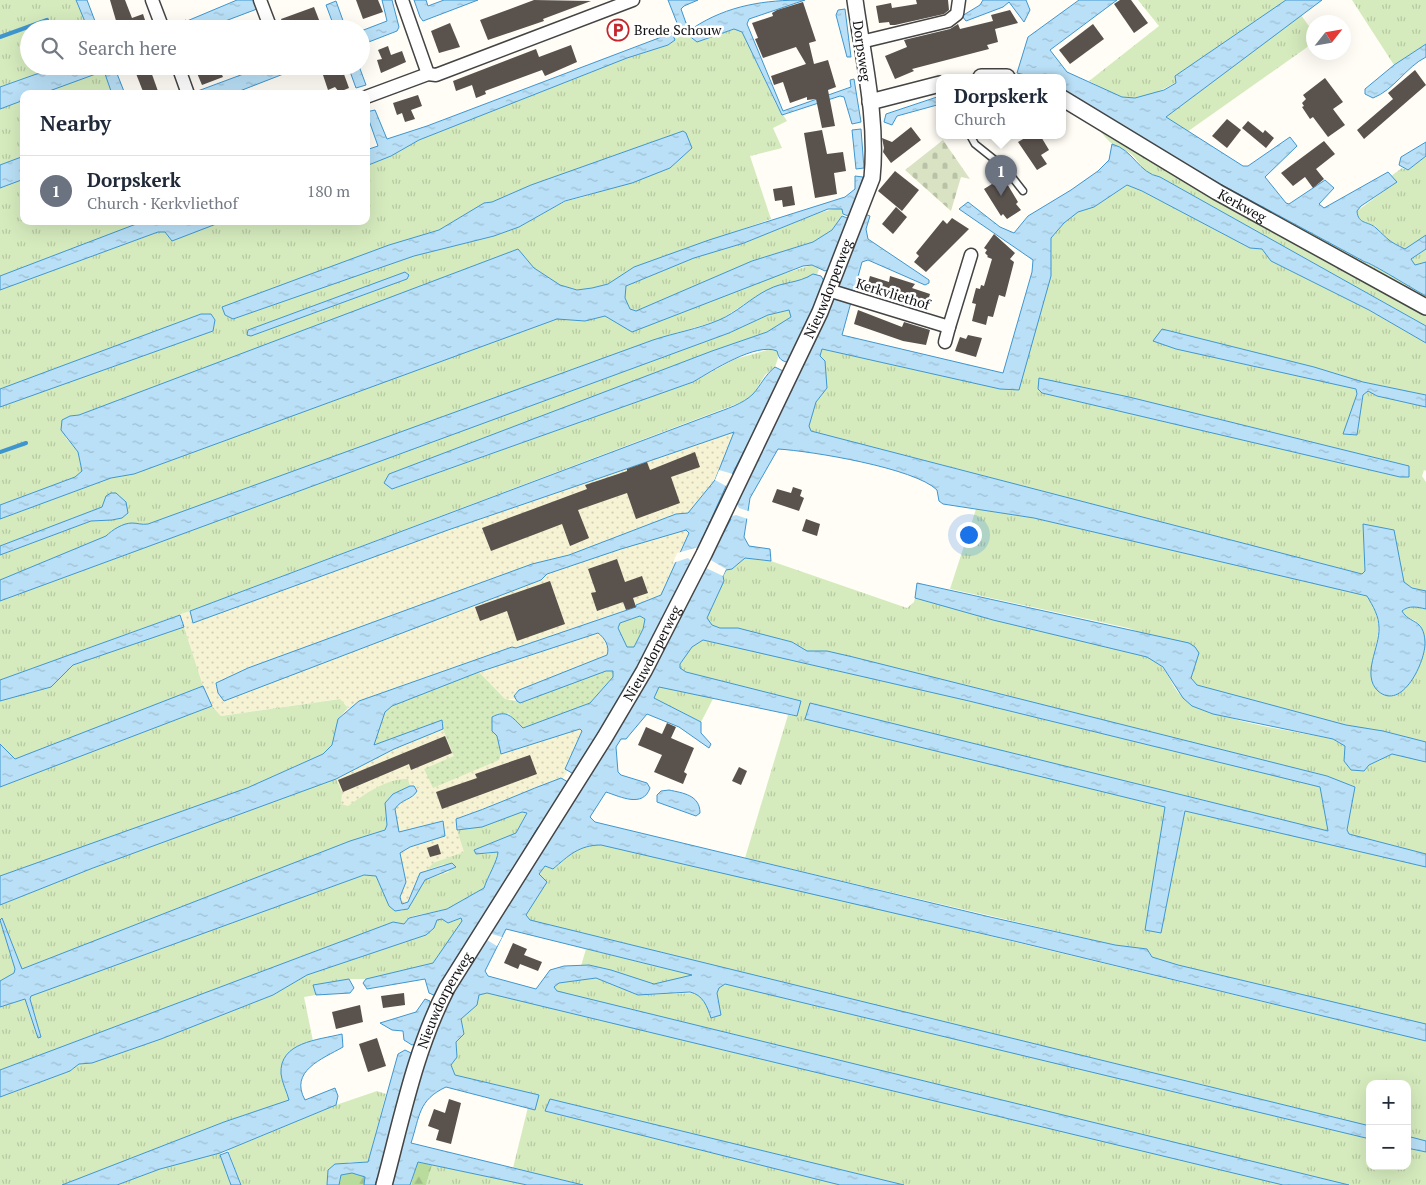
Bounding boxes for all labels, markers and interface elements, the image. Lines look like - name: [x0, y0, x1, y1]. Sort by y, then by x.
- north arrow: [1306, 15, 1351, 60]
- parking icon: Brede Schouw: [606, 18, 630, 42]
- street label: Dorpsweg: [849, 19, 876, 83]
- search box: [20, 20, 370, 75]
- place label: Brede Schouw: [634, 20, 722, 39]
- icon: search: [38, 34, 66, 62]
- text: Search here: [78, 35, 177, 60]
- popup: [936, 74, 1066, 139]
- text: Dorpskerk: [954, 83, 1048, 108]
- text: Church: [954, 108, 1006, 130]
- text: Nearby: [40, 109, 111, 137]
- pin: 1: [985, 155, 1017, 196]
- text: Dorpskerk: [87, 167, 181, 192]
- text: 1: [51, 180, 61, 202]
- text: 180 m: [307, 180, 350, 202]
- street label: Kerkweg: [1215, 184, 1271, 227]
- text: Church · Kerkvliethof: [87, 192, 238, 214]
- street label: Nieuwdorperweg: [799, 236, 857, 341]
- street label: Kerkvliethof: [854, 273, 934, 314]
- your location: [956, 522, 982, 548]
- street label: Nieuwdorperweg: [618, 602, 685, 704]
- street label: Nieuwdorperweg: [412, 948, 477, 1051]
- map controls: [1366, 1080, 1411, 1170]
- button: +: [1366, 1080, 1411, 1125]
- button: −: [1366, 1125, 1411, 1170]

